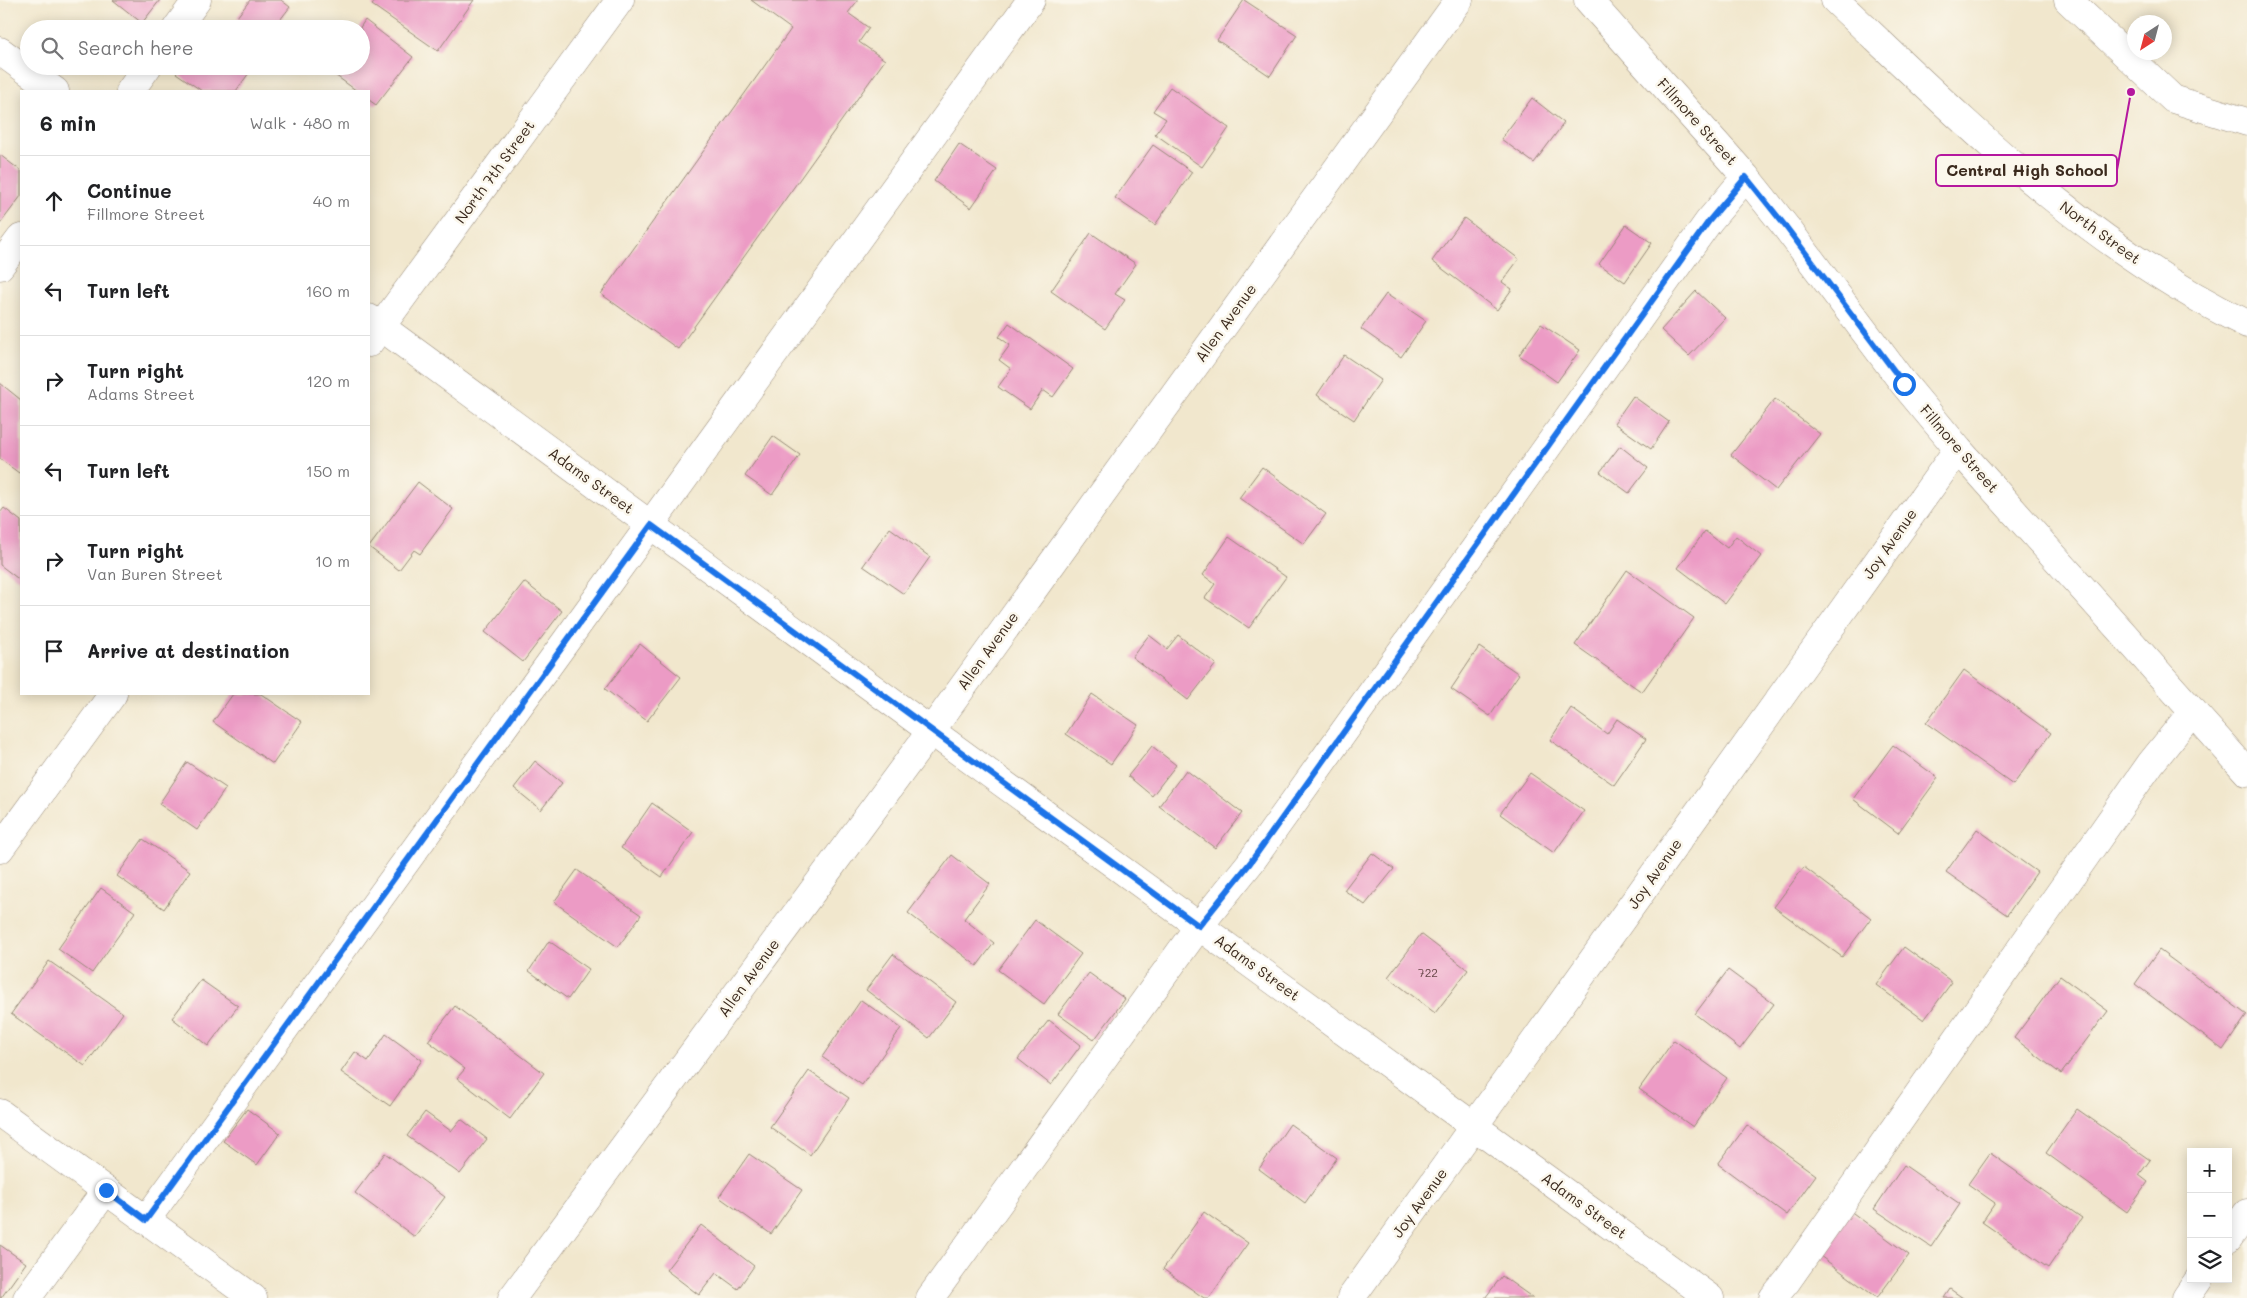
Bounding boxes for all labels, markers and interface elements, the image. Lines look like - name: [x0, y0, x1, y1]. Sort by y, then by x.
- north arrow: [2127, 15, 2172, 60]
- search box: [20, 20, 370, 75]
- icon: search: [38, 34, 66, 62]
- text: Search here: [78, 35, 194, 60]
- street label: Fillmore Street: [1653, 73, 1742, 169]
- text: 6 min: [40, 109, 96, 136]
- text: Walk · 480 m: [249, 112, 350, 133]
- street label: North 7th Street: [450, 116, 539, 227]
- callout: Central High School: [1936, 155, 2117, 186]
- text: Central High School: [1946, 159, 2108, 180]
- text: Continue: [87, 178, 172, 203]
- icon: ahead: [40, 187, 68, 215]
- text: 40 m: [313, 190, 350, 211]
- street label: North Street: [2056, 196, 2145, 268]
- text: Fillmore Street: [87, 203, 205, 224]
- icon: left: [40, 277, 68, 305]
- text: Turn left: [87, 278, 170, 303]
- street label: Allen Avenue: [1190, 279, 1260, 366]
- text: 160 m: [305, 280, 350, 301]
- text: Turn right: [87, 358, 184, 383]
- icon: right: [40, 367, 68, 395]
- text: 120 m: [306, 370, 350, 391]
- route start: [1893, 373, 1916, 396]
- text: Adams Street: [87, 383, 195, 404]
- street label: Fillmore Street: [1916, 400, 2004, 497]
- street label: Adams Street: [545, 442, 638, 518]
- icon: left: [40, 457, 68, 485]
- text: Turn left: [87, 458, 170, 483]
- text: 150 m: [306, 460, 350, 481]
- street label: Joy Avenue: [1858, 504, 1921, 583]
- text: Turn right: [87, 538, 184, 563]
- icon: right: [40, 547, 68, 575]
- text: 10 m: [315, 550, 350, 571]
- text: Van Buren Street: [87, 563, 223, 584]
- street label: Allen Avenue: [952, 607, 1022, 694]
- icon: arrive: [40, 637, 68, 665]
- text: Arrive at destination: [87, 638, 290, 663]
- street label: Joy Avenue: [1623, 834, 1686, 913]
- street label: Adams Street: [1211, 929, 1304, 1005]
- street label: Allen Avenue: [713, 934, 783, 1021]
- house number: 722: [1418, 964, 1438, 980]
- map controls: [2187, 1148, 2232, 1283]
- button: +: [2187, 1148, 2232, 1193]
- street label: Joy Avenue: [1387, 1163, 1451, 1241]
- street label: Adams Street: [1538, 1167, 1631, 1243]
- route end: [95, 1179, 118, 1202]
- button: −: [2187, 1193, 2232, 1238]
- button: layers: [2187, 1238, 2232, 1283]

